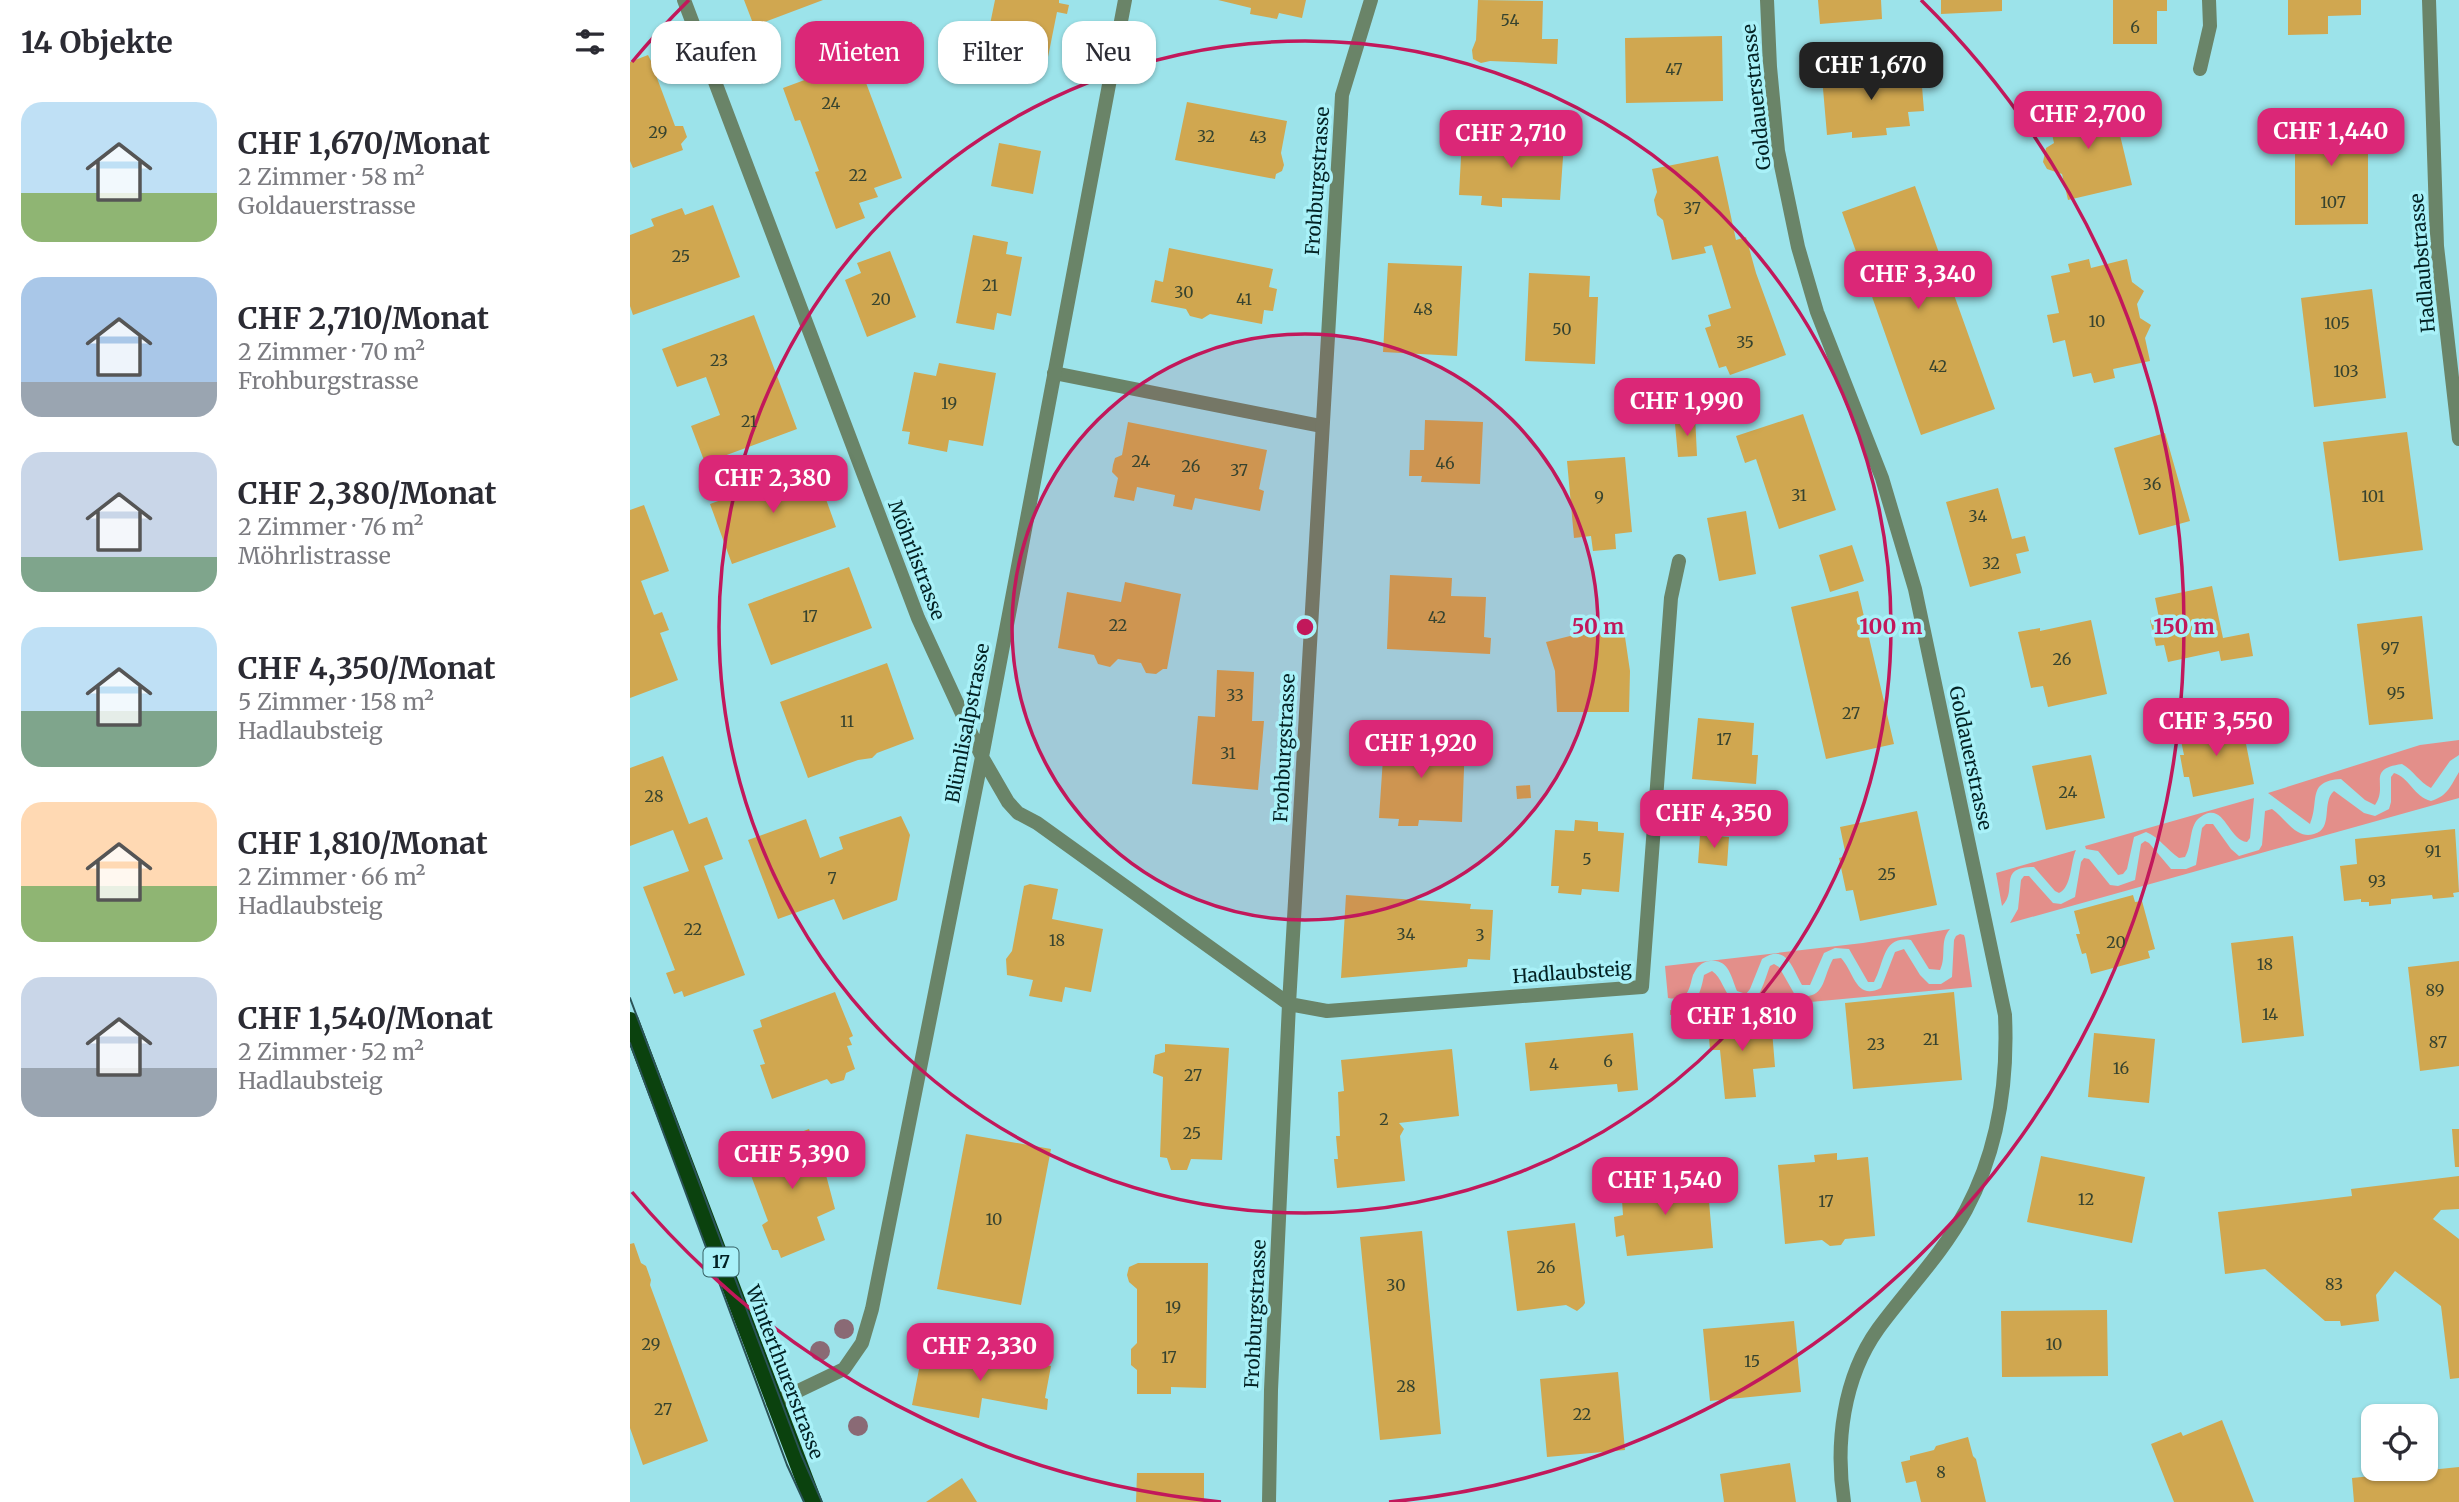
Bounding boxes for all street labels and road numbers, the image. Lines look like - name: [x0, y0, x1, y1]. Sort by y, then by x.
- street label: Goldauerstrasse: [1736, 23, 1776, 171]
- street label: Frohburgstrasse: [1300, 106, 1334, 256]
- street label: Hadlaubstrasse: [2404, 192, 2440, 334]
- street label: Möhrlistrasse: [883, 497, 951, 623]
- street label: Blümlisalpstrasse: [940, 641, 994, 805]
- street label: Frohburgstrasse: [1268, 673, 1300, 823]
- street label: Goldauerstrasse: [1944, 684, 1998, 832]
- street label: Hadlaubsteig: [1512, 956, 1633, 988]
- street label: Frohburgstrasse: [1239, 1239, 1271, 1389]
- road number: 17: [704, 1247, 738, 1276]
- street label: Winterthurerstrasse: [740, 1281, 829, 1462]

